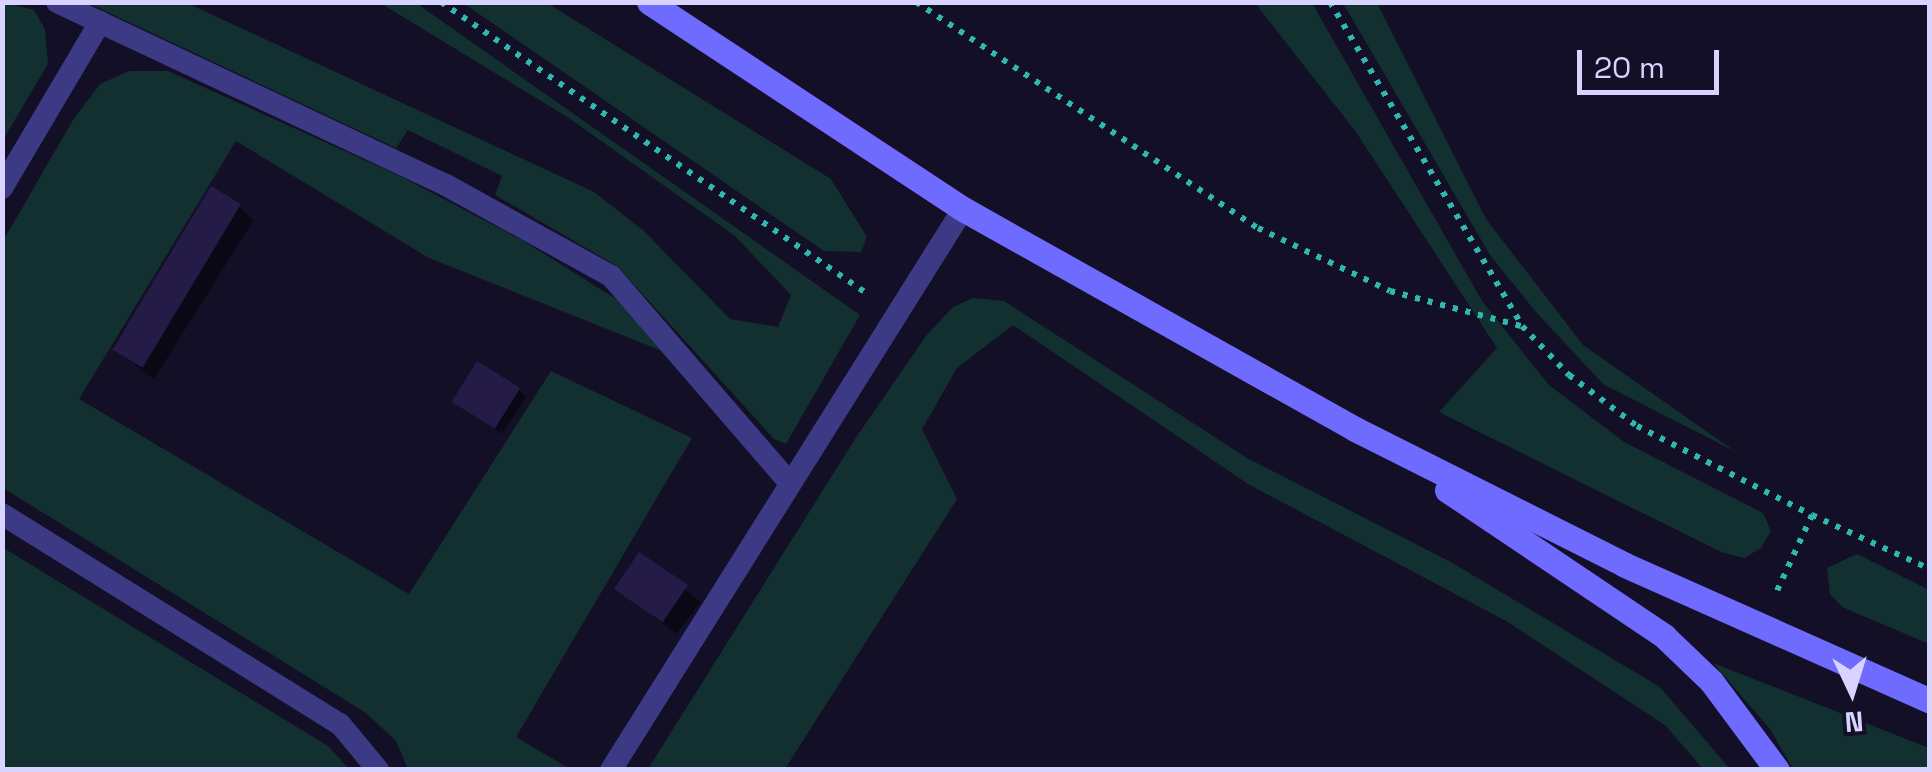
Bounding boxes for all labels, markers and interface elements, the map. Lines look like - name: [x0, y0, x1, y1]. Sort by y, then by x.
- scale bar: [1582, 30, 1724, 92]
- text: 20 m: [1594, 48, 1665, 87]
- north arrow: [1802, 642, 1902, 742]
- text: N: [1843, 703, 1865, 741]

